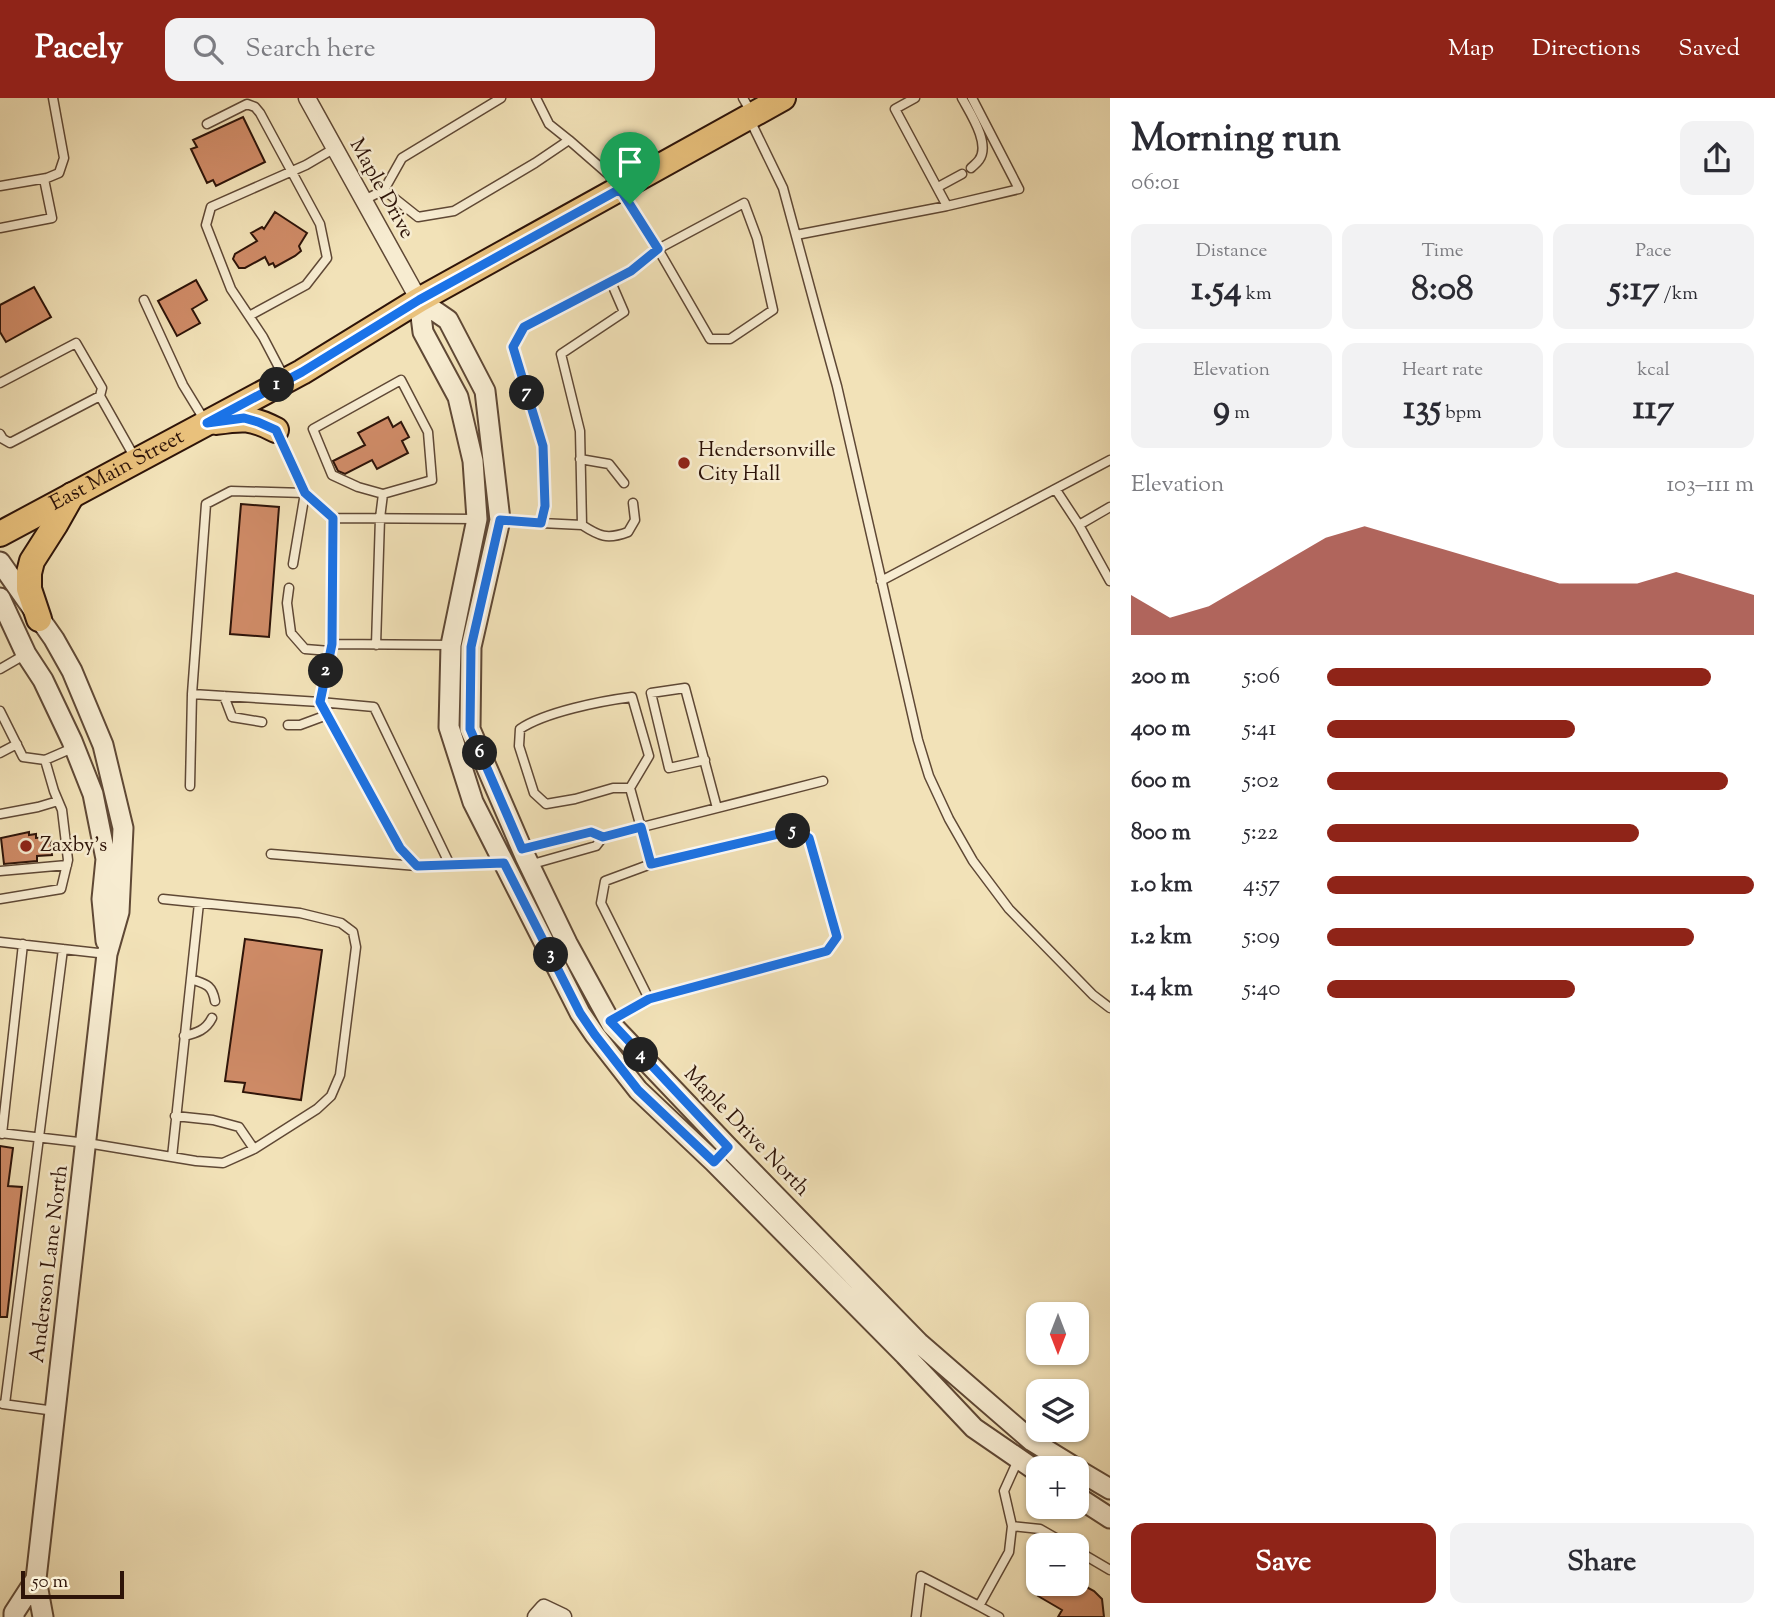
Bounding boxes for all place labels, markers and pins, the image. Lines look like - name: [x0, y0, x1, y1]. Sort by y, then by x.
- pin: [600, 132, 660, 204]
- pin: 1: [260, 368, 294, 402]
- pin: 7: [510, 376, 544, 410]
- place label: Hendersonville City Hall: [698, 436, 836, 490]
- marker: Hendersonville City Hall: [676, 455, 692, 471]
- pin: 2: [308, 654, 344, 688]
- pin: 6: [462, 736, 498, 770]
- pin: 5: [776, 814, 810, 848]
- place label: Zaxby's: [40, 831, 107, 861]
- marker: Zaxby's: [18, 838, 34, 854]
- pin: 3: [534, 938, 568, 972]
- pin: 4: [624, 1038, 658, 1072]

